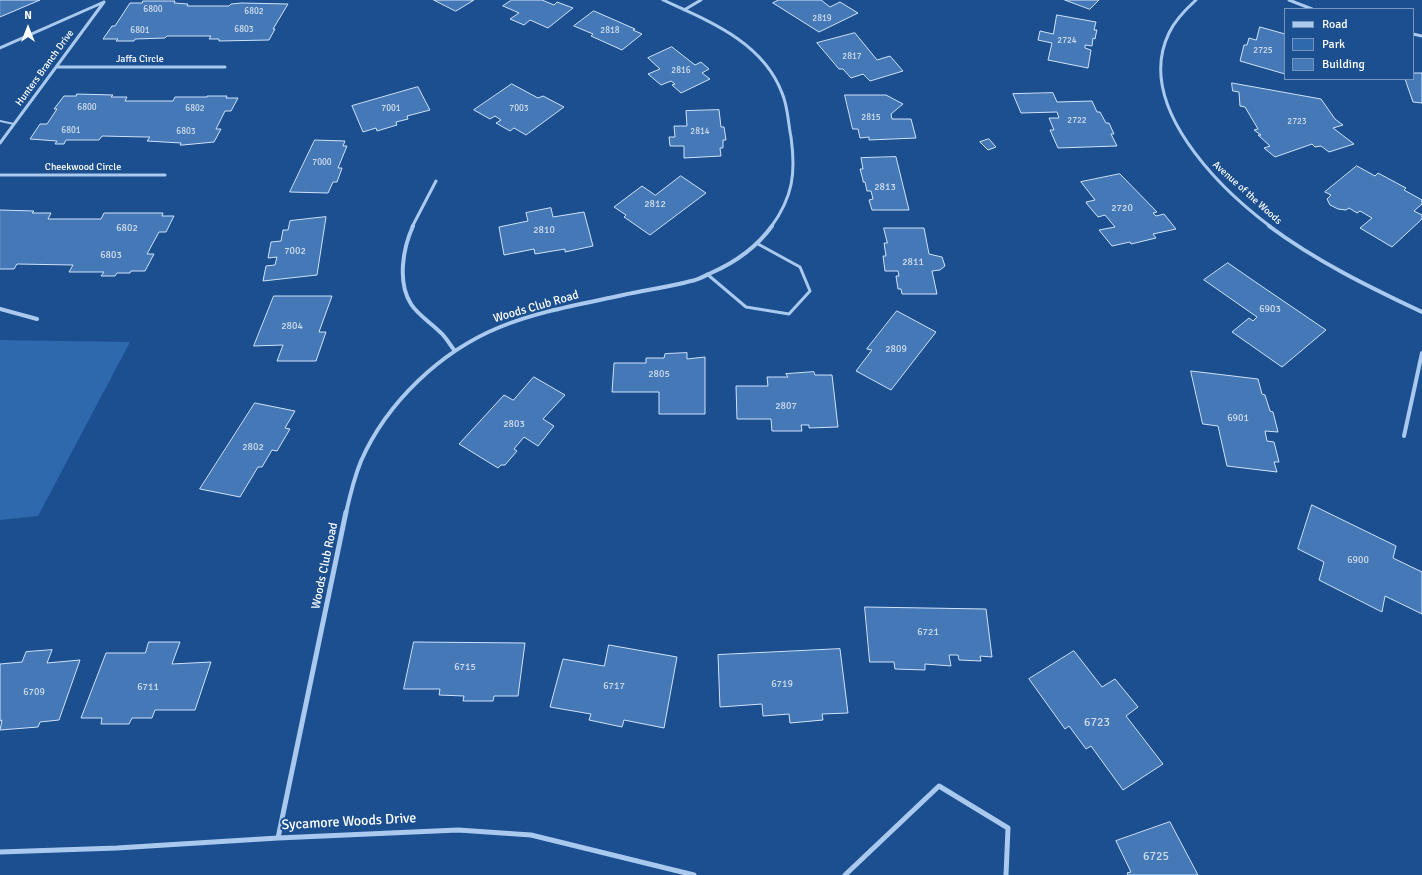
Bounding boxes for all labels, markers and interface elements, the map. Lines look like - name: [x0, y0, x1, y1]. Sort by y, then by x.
- house number: 6800: [143, 5, 163, 15]
- house number: 6802: [244, 7, 264, 17]
- north arrow: [8, 8, 48, 48]
- legend: [1284, 8, 1414, 80]
- text: N: [24, 9, 32, 22]
- house number: 2819: [812, 14, 832, 24]
- text: Road: [1322, 17, 1348, 32]
- house number: 6803: [234, 25, 254, 35]
- house number: 6801: [130, 26, 150, 36]
- house number: 2818: [600, 26, 620, 36]
- street label: Hunters Branch Drive: [13, 28, 77, 108]
- house number: 2724: [1057, 36, 1077, 46]
- text: Park: [1322, 37, 1345, 52]
- house number: 2725: [1253, 46, 1273, 56]
- house number: 2817: [842, 52, 862, 62]
- street label: Jaffa Circle: [116, 53, 164, 65]
- text: Building: [1322, 57, 1365, 72]
- house number: 2816: [671, 66, 691, 76]
- house number: 6800: [77, 103, 97, 113]
- house number: 6802: [185, 104, 205, 114]
- house number: 7001: [381, 104, 401, 114]
- house number: 7003: [509, 104, 529, 114]
- house number: 2815: [861, 113, 881, 123]
- house number: 2722: [1067, 116, 1087, 126]
- house number: 2723: [1287, 117, 1307, 127]
- house number: 6801: [61, 126, 81, 136]
- house number: 6803: [176, 127, 196, 137]
- house number: 2814: [690, 127, 710, 137]
- house number: 7000: [312, 158, 332, 168]
- street label: Avenue of the Woods: [1210, 159, 1284, 227]
- street label: Cheekwood Circle: [45, 161, 121, 173]
- house number: 2813: [874, 181, 896, 193]
- house number: 2812: [644, 198, 666, 210]
- house number: 2720: [1111, 202, 1133, 214]
- house number: 6802: [116, 222, 138, 234]
- house number: 2810: [533, 224, 555, 236]
- house number: 7002: [284, 245, 306, 257]
- house number: 6803: [100, 249, 122, 261]
- house number: 2811: [902, 256, 924, 268]
- street label: Woods Club Road: [492, 288, 580, 326]
- house number: 6903: [1259, 303, 1281, 315]
- house number: 2804: [281, 320, 303, 332]
- house number: 2809: [885, 343, 907, 355]
- house number: 2805: [648, 368, 670, 380]
- house number: 2807: [775, 400, 797, 412]
- house number: 6901: [1227, 412, 1249, 424]
- house number: 2803: [503, 418, 525, 430]
- house number: 2802: [242, 441, 264, 453]
- street label: Woods Club Road: [309, 521, 341, 611]
- house number: 6900: [1347, 554, 1369, 566]
- house number: 6721: [917, 626, 939, 638]
- house number: 6715: [454, 661, 476, 673]
- house number: 6719: [771, 678, 793, 690]
- house number: 6717: [603, 680, 625, 692]
- house number: 6711: [137, 681, 159, 693]
- house number: 6709: [23, 686, 45, 698]
- house number: 6723: [1084, 716, 1110, 730]
- street label: Sycamore Woods Drive: [281, 810, 417, 834]
- house number: 6725: [1143, 850, 1169, 864]

